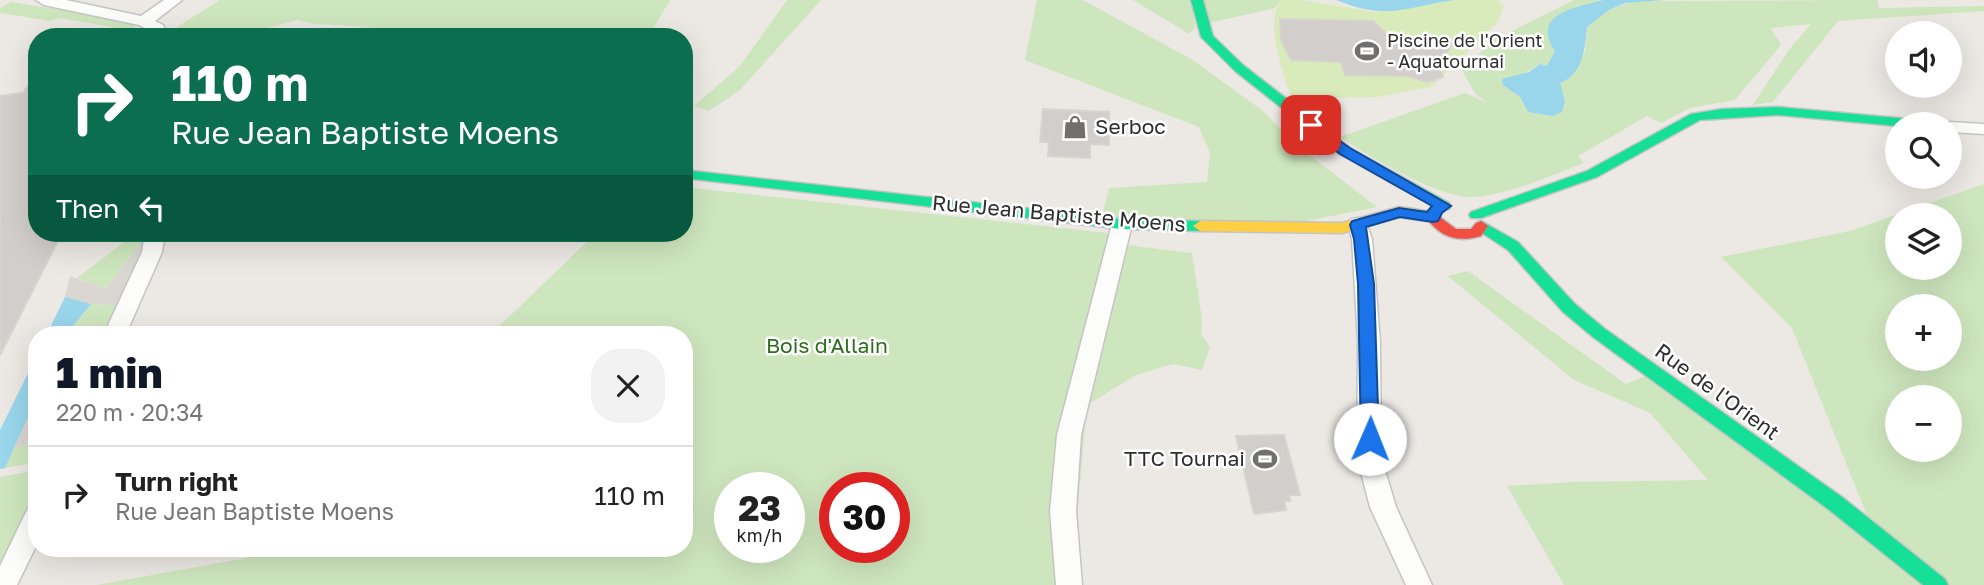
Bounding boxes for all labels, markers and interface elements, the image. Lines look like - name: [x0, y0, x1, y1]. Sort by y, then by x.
- map controls: [1885, 21, 1962, 462]
- button: sound: [1885, 21, 1962, 98]
- place label: Piscine de l'Orient - Aquatournai: [1387, 29, 1543, 72]
- sports icon: Piscine de l'Orient - Aquatournai: [1353, 37, 1381, 65]
- text: 110 m: [171, 53, 308, 112]
- icon: right: [56, 56, 147, 147]
- pin: [1281, 95, 1341, 155]
- icon: arrive: [1292, 106, 1330, 144]
- button: search: [1885, 112, 1962, 189]
- text: Rue Jean Baptiste Moens: [171, 113, 559, 151]
- shop icon: Serboc: [1061, 113, 1089, 141]
- place label: Serboc: [1095, 113, 1166, 139]
- icon: left: [133, 189, 171, 227]
- street label: Rue Jean Baptiste Moens: [931, 189, 1187, 237]
- text: Then: [56, 193, 119, 224]
- button: layers: [1885, 203, 1962, 280]
- button: +: [1885, 294, 1962, 371]
- park label: Bois d'Allain: [766, 332, 888, 358]
- street label: Rue de l'Orient: [1650, 337, 1785, 445]
- text: 1 min: [56, 347, 163, 397]
- button: close: [591, 349, 665, 423]
- button: −: [1885, 385, 1962, 462]
- text: 220 m · 20:34: [56, 398, 203, 426]
- position arrow: [1333, 402, 1407, 476]
- place label: TTC Tournai: [1124, 445, 1245, 471]
- sports icon: TTC Tournai: [1251, 445, 1279, 473]
- text: Turn right: [115, 466, 238, 497]
- speed limit sign: 30: [819, 472, 910, 563]
- icon: right: [56, 476, 94, 514]
- text: 110 m: [594, 480, 665, 511]
- text: 23: [738, 487, 781, 529]
- text: Rue Jean Baptiste Moens: [115, 497, 394, 525]
- text: km/h: [737, 524, 782, 546]

